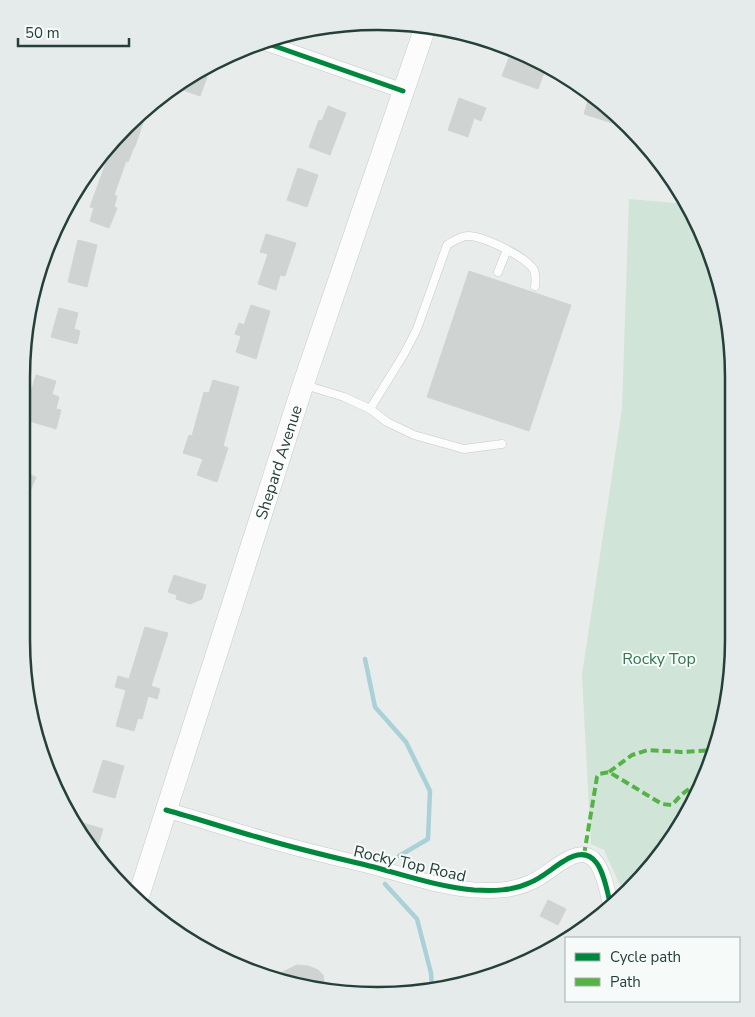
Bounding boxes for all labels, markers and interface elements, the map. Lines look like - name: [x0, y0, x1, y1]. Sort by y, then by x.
- scale bar: [18, 15, 129, 47]
- text: 50 m: [25, 23, 60, 43]
- street label: Shepard Avenue: [250, 403, 308, 522]
- park label: Rocky Top: [622, 648, 696, 670]
- street label: Rocky Top Road: [351, 840, 468, 888]
- legend: [565, 937, 740, 1002]
- text: Cycle path: [610, 947, 681, 967]
- text: Path: [610, 972, 641, 992]

